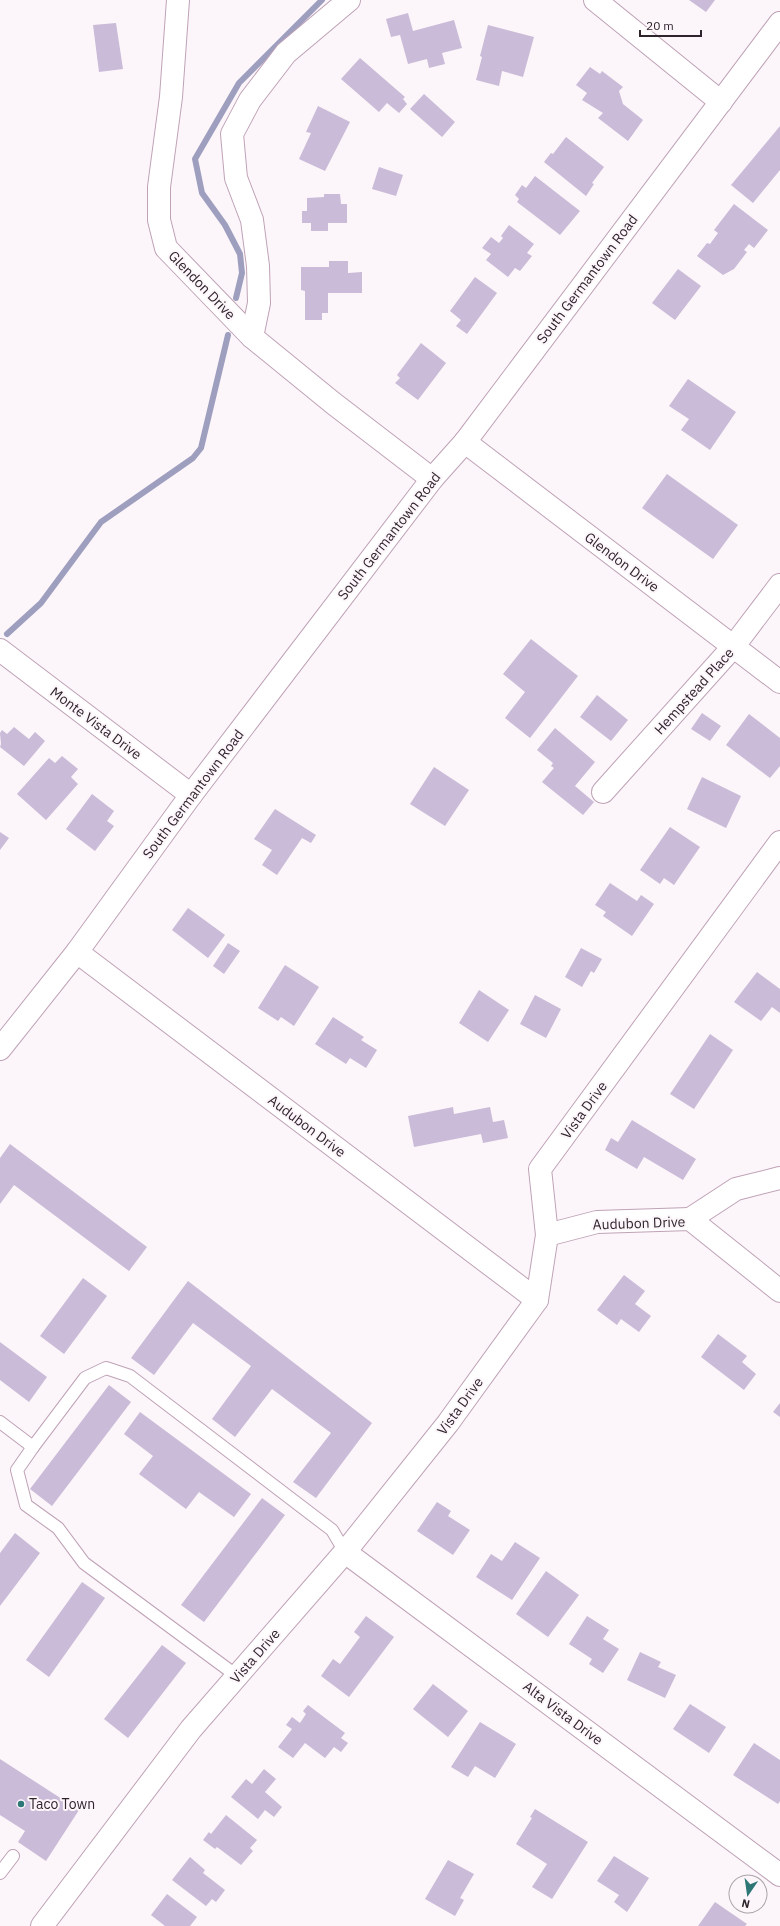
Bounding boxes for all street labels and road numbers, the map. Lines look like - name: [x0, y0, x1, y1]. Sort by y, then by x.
- street label: South Germantown Road: [533, 211, 641, 347]
- street label: Glendon Drive: [165, 247, 240, 323]
- street label: South Germantown Road: [334, 469, 444, 603]
- street label: Glendon Drive: [581, 528, 663, 596]
- street label: Hempstead Place: [650, 644, 738, 738]
- street label: Monte Vista Drive: [47, 683, 146, 763]
- street label: South Germantown Road: [139, 726, 247, 862]
- street label: Vista Drive: [557, 1077, 611, 1142]
- street label: Audubon Drive: [265, 1091, 350, 1161]
- street label: Audubon Drive: [592, 1212, 686, 1234]
- street label: Vista Drive: [433, 1373, 487, 1438]
- street label: Vista Drive: [226, 1625, 284, 1687]
- street label: Alta Vista Drive: [520, 1677, 607, 1749]

